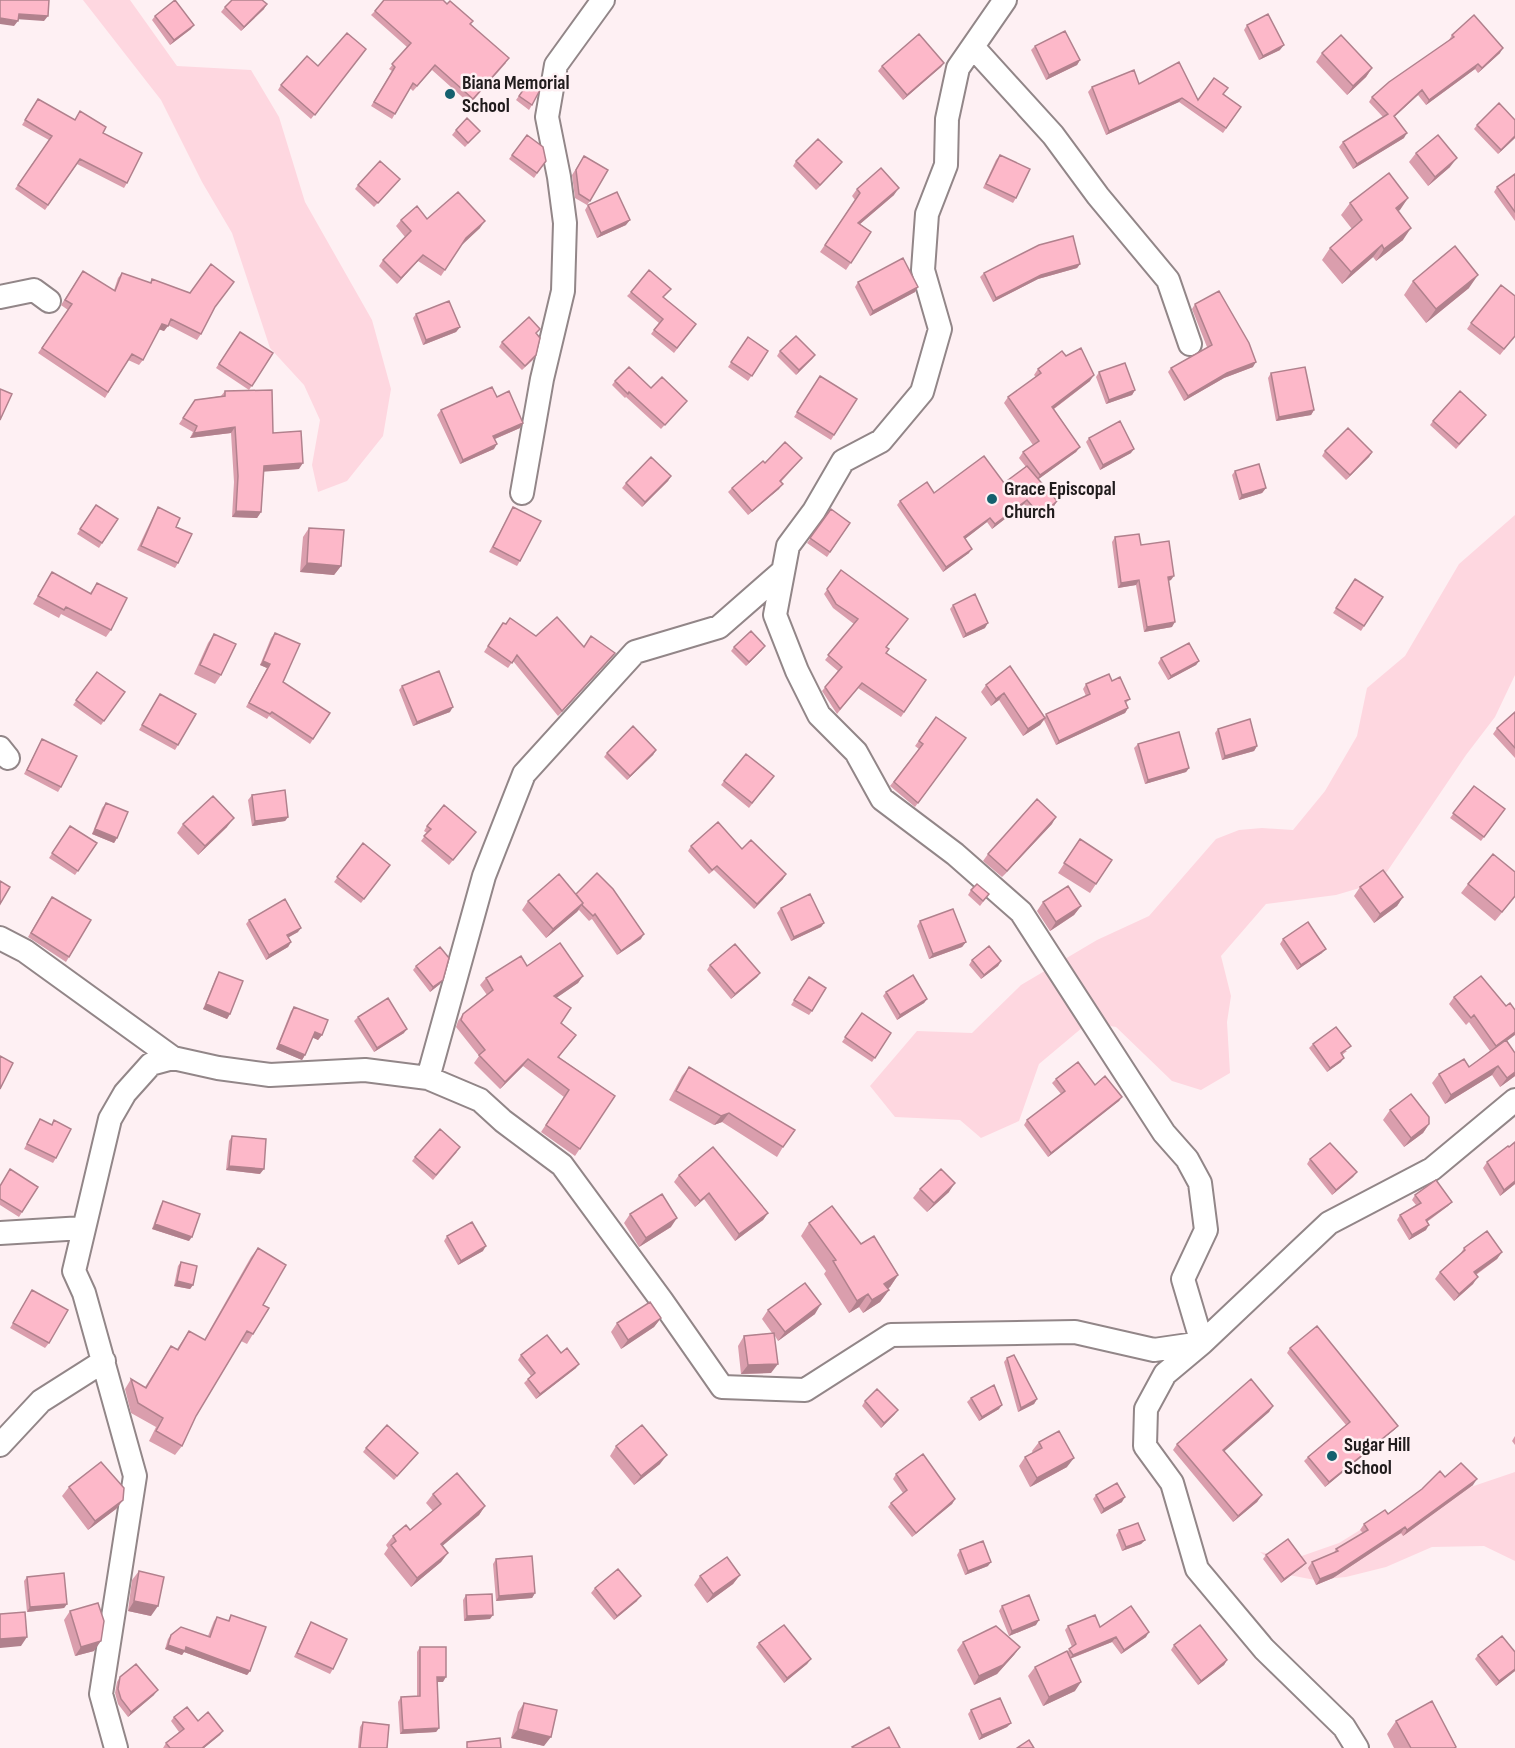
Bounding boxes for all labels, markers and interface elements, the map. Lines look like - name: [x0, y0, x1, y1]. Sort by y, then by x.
- place label: Biana Memorial School: [462, 71, 570, 118]
- marker: Biana Memorial School: [443, 87, 457, 101]
- place label: Grace Episcopal Church: [1004, 477, 1116, 524]
- marker: Grace Episcopal Church: [985, 492, 999, 506]
- place label: Sugar Hill School: [1344, 1433, 1410, 1480]
- marker: Sugar Hill School: [1325, 1449, 1339, 1463]

